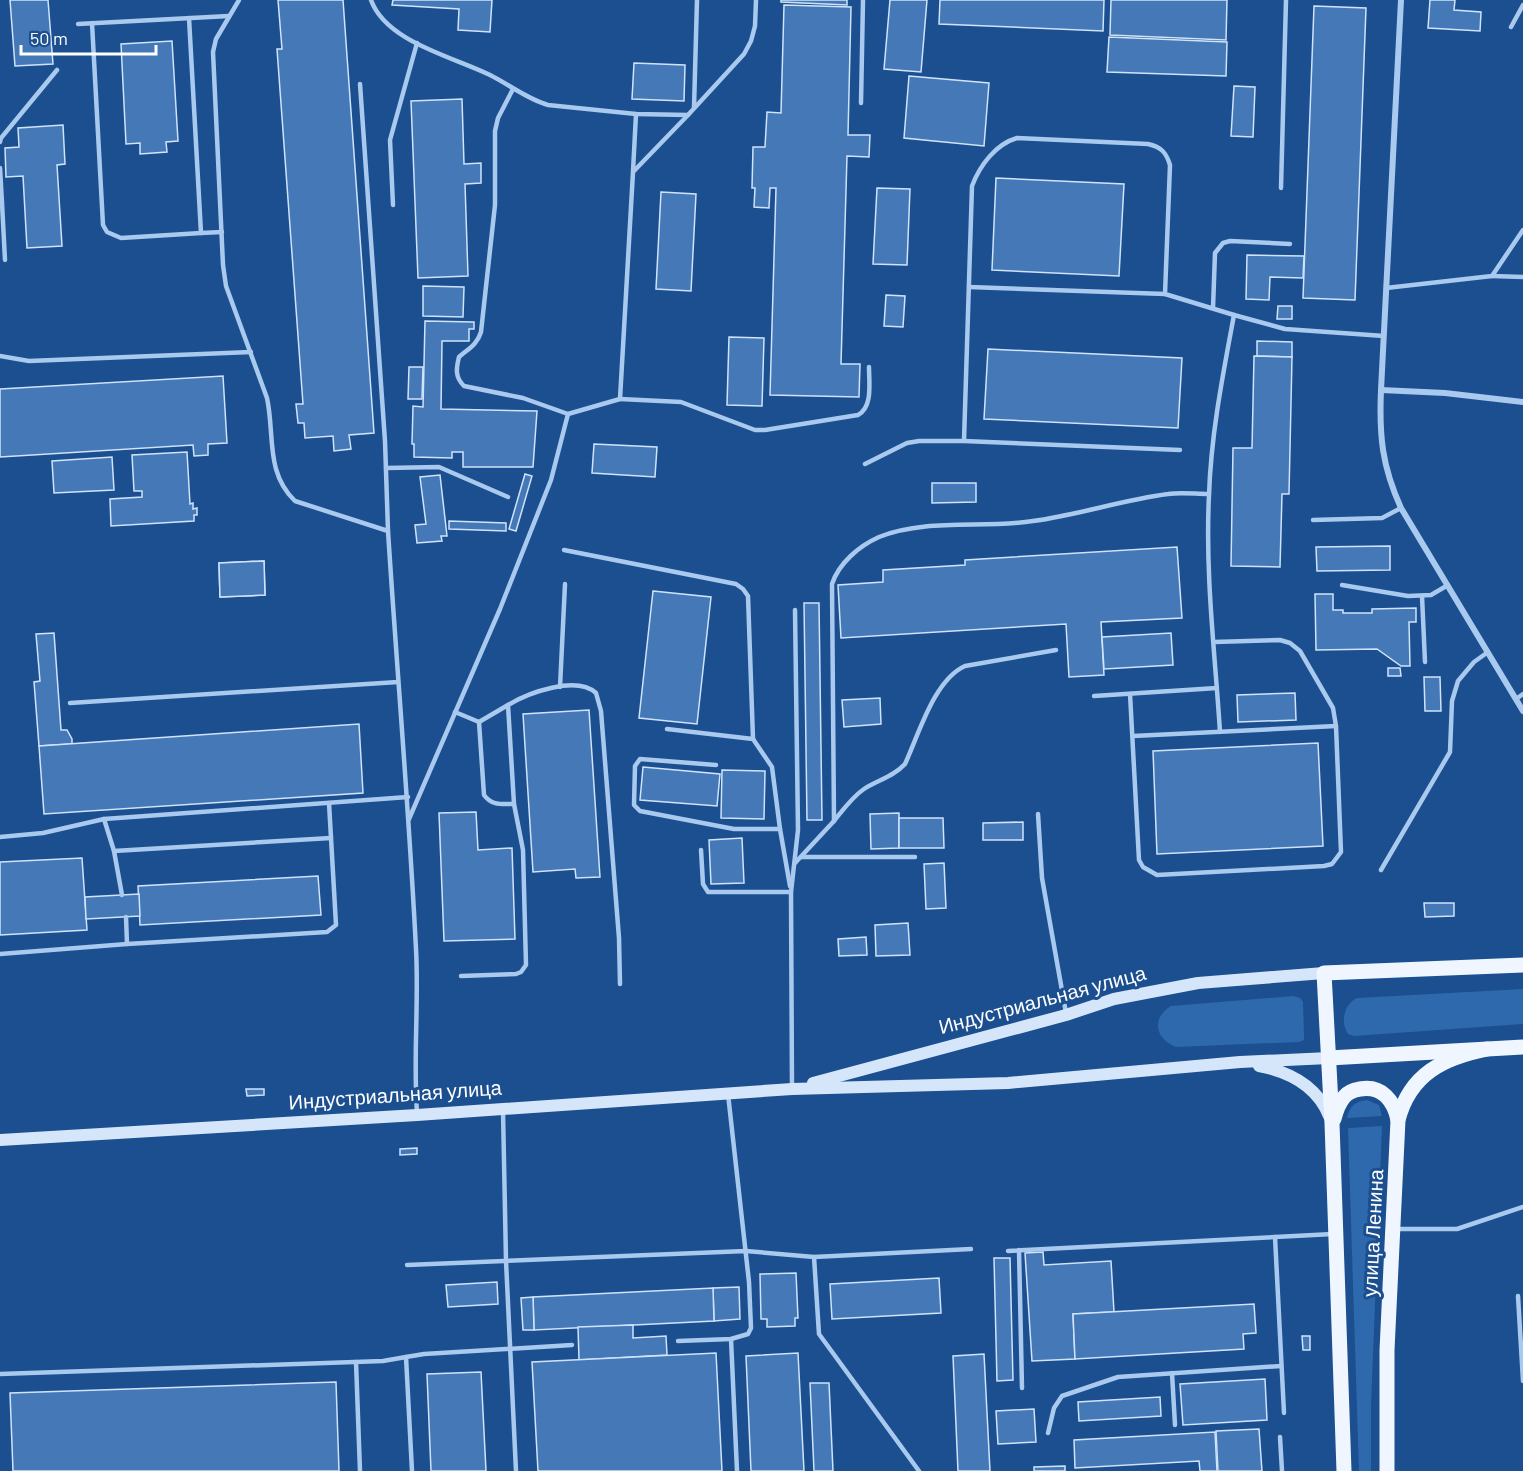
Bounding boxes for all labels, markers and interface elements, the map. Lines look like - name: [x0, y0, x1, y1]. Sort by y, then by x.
- scale bar: [21, 18, 156, 56]
- text: 50 m: [30, 27, 68, 49]
- street label: Индустриальная улица: [936, 960, 1149, 1038]
- street label: Индустриальная улица: [288, 1075, 503, 1113]
- street label: улица Ленина: [1357, 1168, 1387, 1297]

